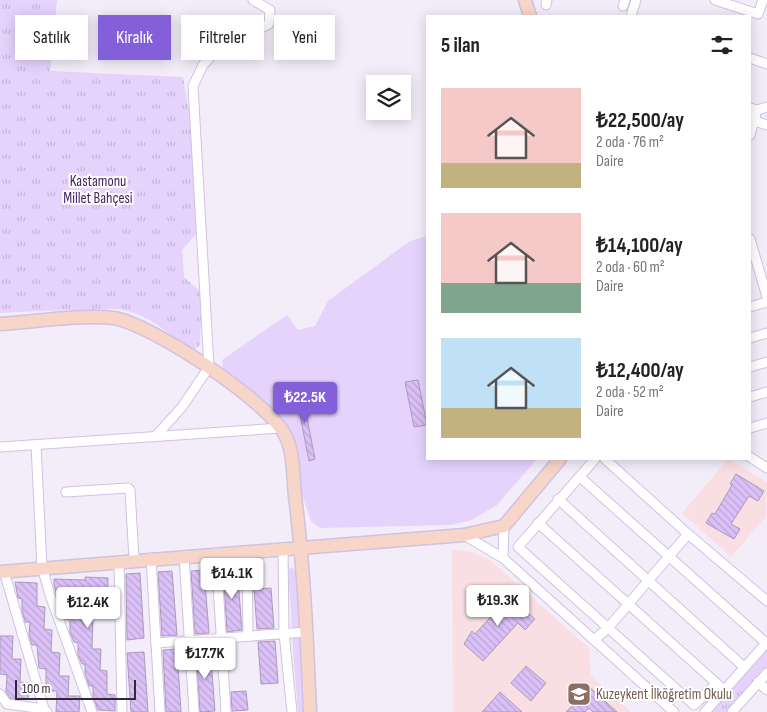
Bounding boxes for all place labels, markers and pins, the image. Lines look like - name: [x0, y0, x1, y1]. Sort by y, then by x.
- pin: ₺22.5K: [264, 382, 346, 424]
- pin: ₺14.1K: [191, 558, 273, 600]
- pin: ₺19.3K: [457, 584, 539, 627]
- pin: ₺12.4K: [47, 586, 129, 629]
- pin: ₺17.7K: [164, 638, 246, 680]
- school or university icon: Kuzeykent İlköğretim Okulu: [566, 681, 592, 707]
- place label: Kuzeykent İlköğretim Okulu: [596, 685, 732, 704]

